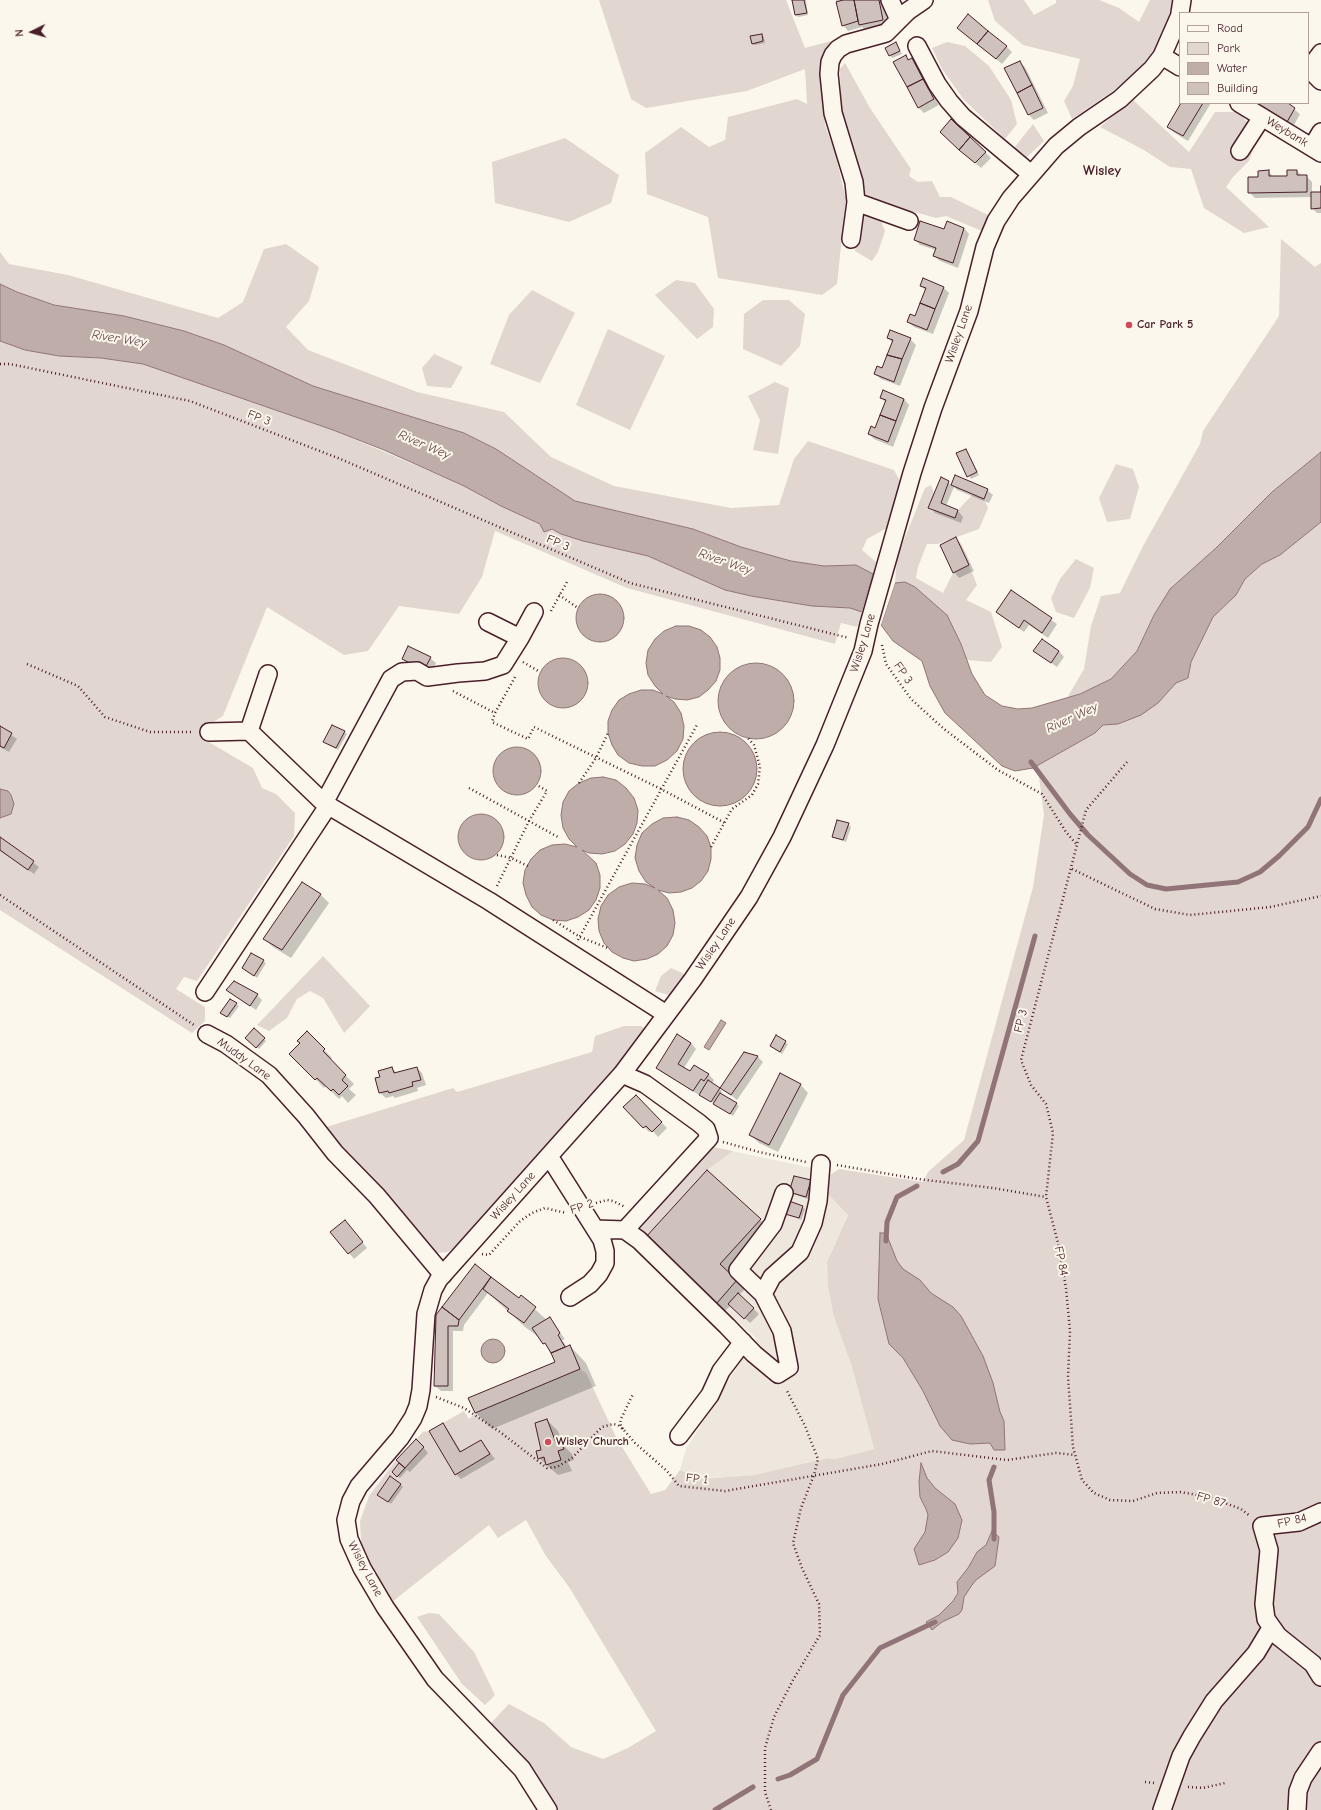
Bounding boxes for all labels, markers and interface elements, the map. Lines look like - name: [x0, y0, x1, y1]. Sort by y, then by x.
- north arrow: [12, 12, 52, 52]
- legend: [1179, 12, 1309, 104]
- text: Road: [1217, 21, 1243, 35]
- text: N: [13, 29, 26, 37]
- text: Park: [1217, 41, 1240, 55]
- text: Water: [1217, 61, 1247, 75]
- text: Building: [1217, 81, 1258, 95]
- street label: Weybank: [1264, 114, 1310, 150]
- district label: Wisley: [1083, 163, 1121, 179]
- street label: Wisley Lane: [942, 303, 976, 365]
- place label: Car Park 5: [1137, 318, 1193, 332]
- marker: Car Park 5: [1124, 320, 1134, 330]
- water label: River Wey: [90, 327, 148, 351]
- street label: FP 3: [245, 407, 273, 429]
- water label: River Wey: [396, 427, 452, 463]
- street label: FP 3: [544, 532, 572, 554]
- water label: River Wey: [696, 546, 754, 578]
- street label: Wisley Lane: [847, 612, 879, 674]
- street label: FP 3: [890, 659, 916, 687]
- water label: River Wey: [1044, 699, 1100, 737]
- street label: Wisley Lane: [693, 915, 739, 973]
- street label: FP 3: [1011, 1008, 1031, 1034]
- street label: Muddy Lane: [214, 1035, 274, 1083]
- street label: Wisley Lane: [487, 1169, 539, 1223]
- street label: FP 2: [568, 1196, 596, 1218]
- street label: FP 84: [1051, 1245, 1071, 1277]
- place label: Wisley Church: [556, 1435, 629, 1449]
- marker: Wisley Church: [543, 1437, 553, 1447]
- street label: FP 1: [685, 1471, 709, 1487]
- street label: FP 87: [1195, 1489, 1227, 1511]
- street label: FP 84: [1276, 1511, 1308, 1531]
- street label: Wisley Lane: [344, 1539, 386, 1599]

